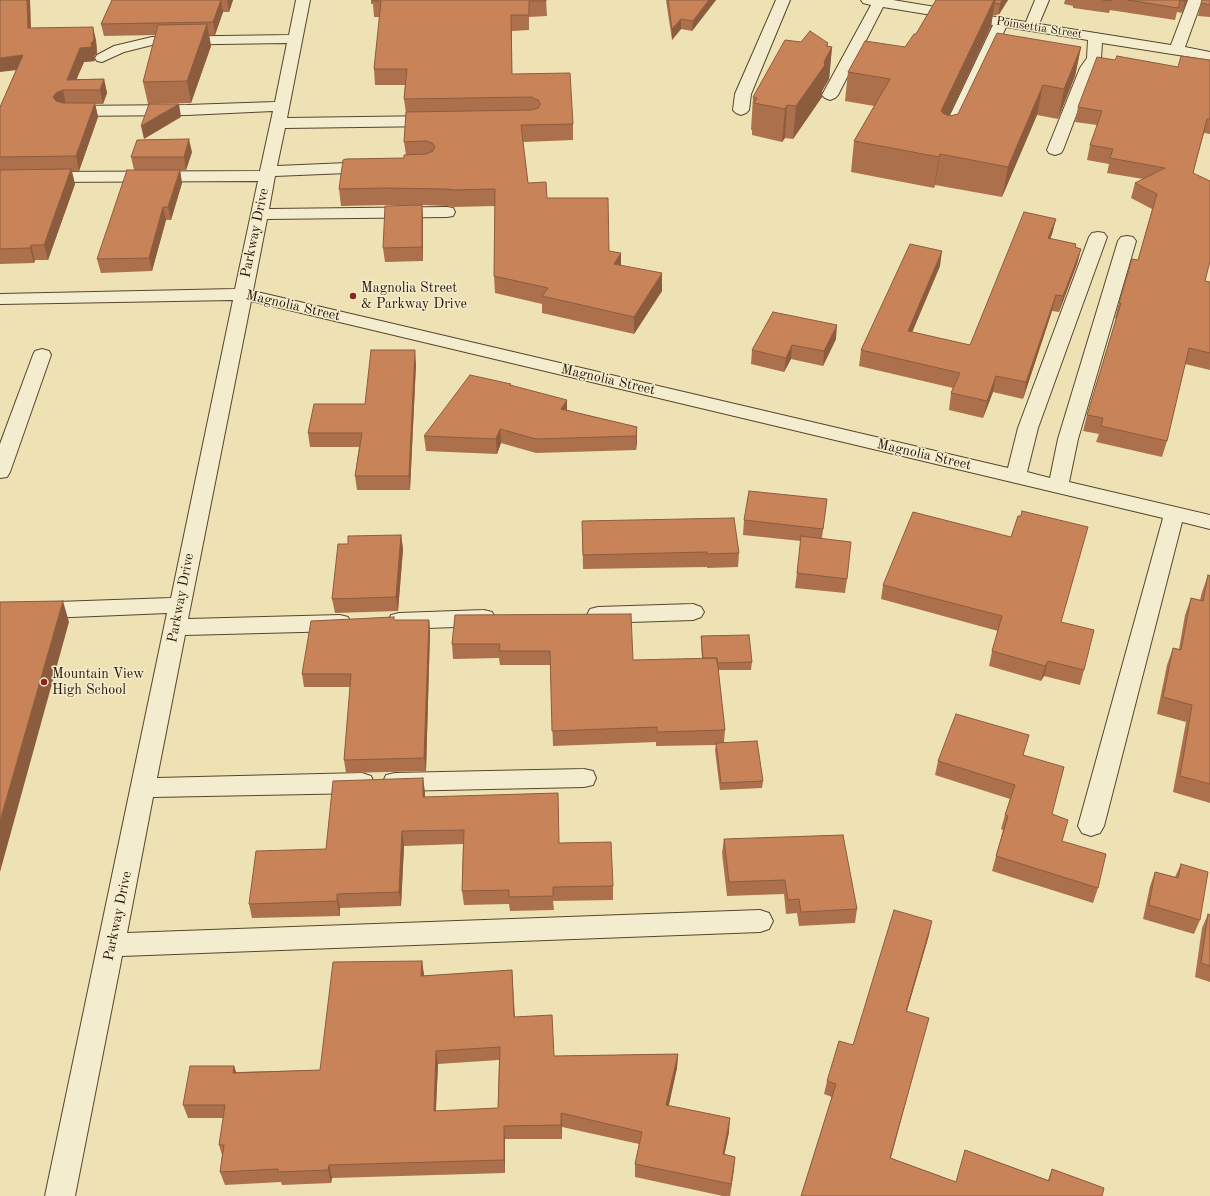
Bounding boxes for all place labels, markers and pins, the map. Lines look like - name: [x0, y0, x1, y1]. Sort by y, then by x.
- place label: Magnolia Street & Parkway Drive: [361, 280, 467, 312]
- marker: Magnolia Street & Parkway Drive: [348, 291, 358, 301]
- place label: Mountain View High School: [52, 666, 144, 698]
- marker: Mountain View High School: [39, 677, 49, 687]

